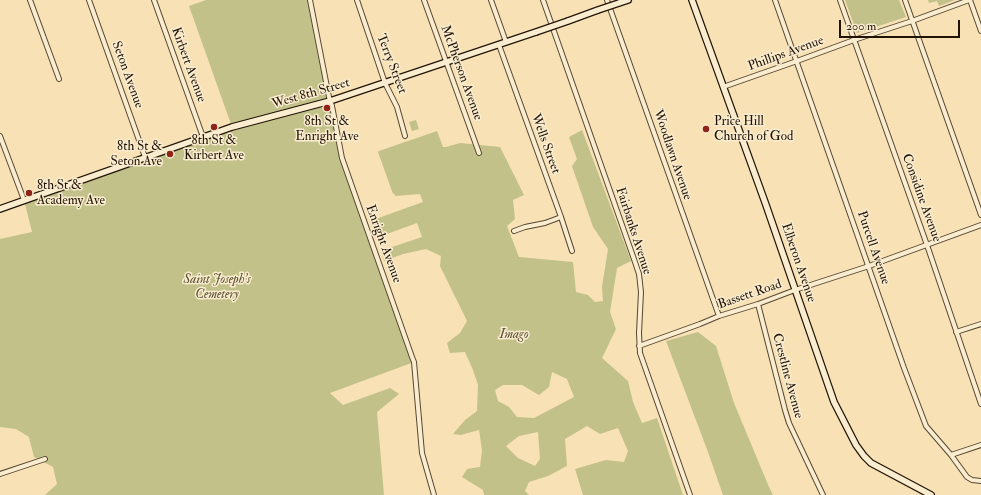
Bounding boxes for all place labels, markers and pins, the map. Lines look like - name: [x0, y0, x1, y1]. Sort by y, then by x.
- marker: 8th St & Enright Ave: [322, 103, 332, 113]
- place label: 8th St & Enright Ave: [295, 114, 359, 145]
- place label: Price Hill Church of God: [714, 114, 793, 145]
- marker: 8th St & Kirbert Ave: [209, 122, 219, 132]
- marker: Price Hill Church of God: [701, 124, 711, 134]
- place label: 8th St & Kirbert Ave: [184, 133, 244, 164]
- place label: 8th St & Seton Ave: [111, 139, 162, 170]
- marker: 8th St & Seton Ave: [165, 149, 175, 159]
- place label: 8th St & Academy Ave: [37, 178, 105, 209]
- marker: 8th St & Academy Ave: [24, 188, 34, 198]

